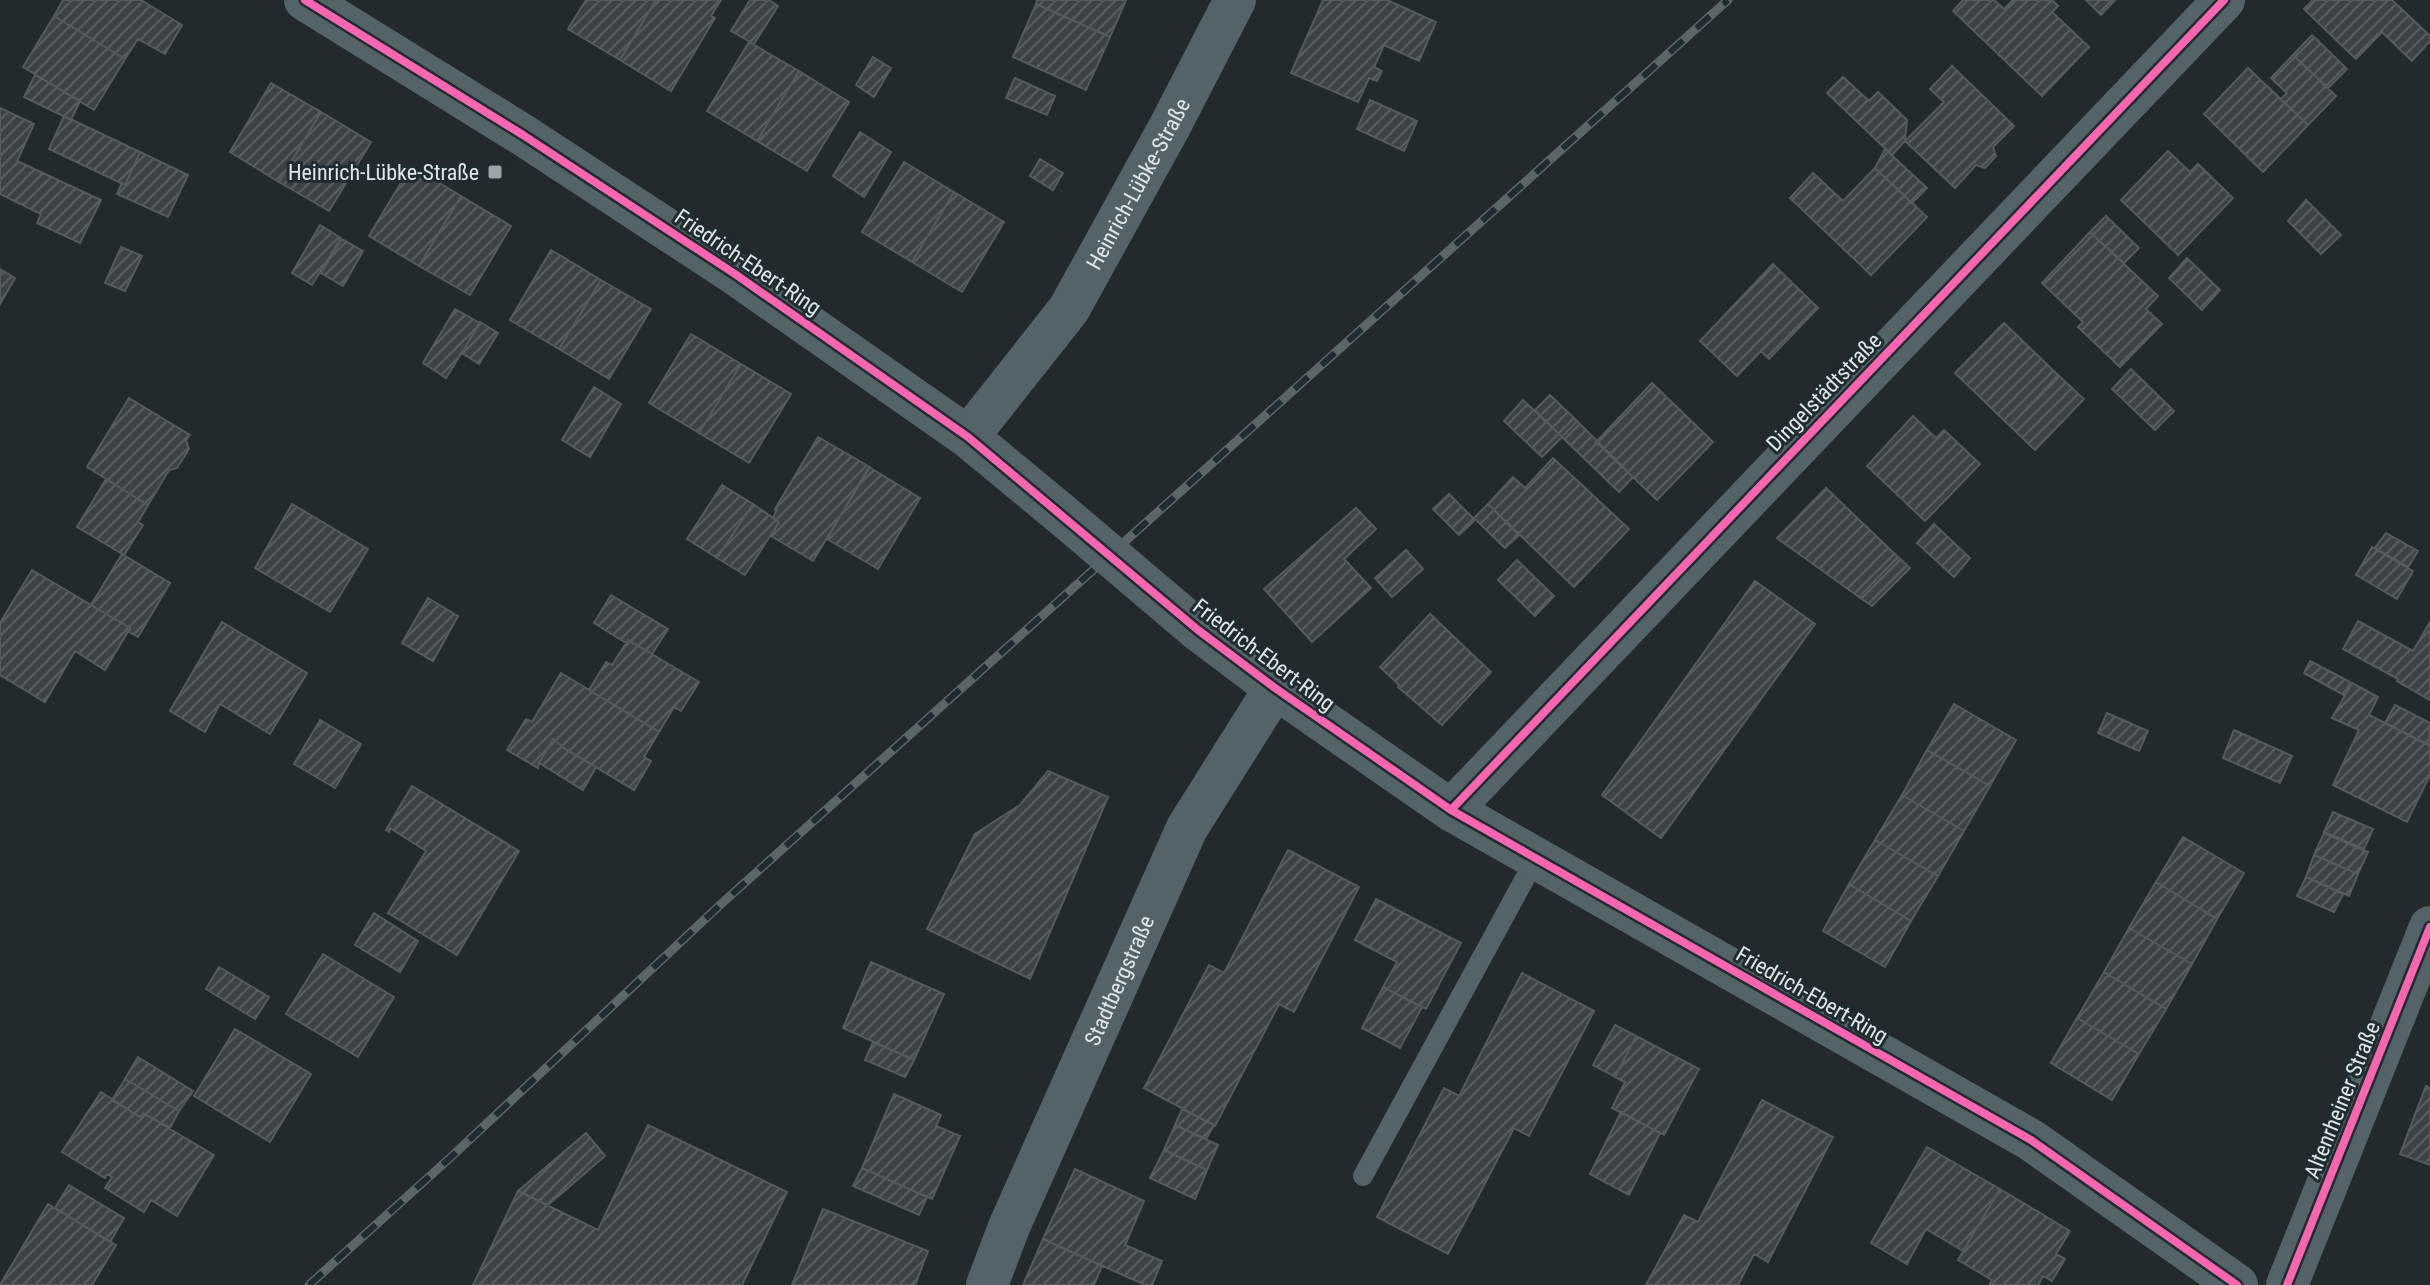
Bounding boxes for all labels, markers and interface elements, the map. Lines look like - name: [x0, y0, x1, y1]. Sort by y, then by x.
- street label: Heinrich-Lübke-Straße: [1081, 94, 1195, 274]
- place label: Heinrich-Lübke-Straße: [288, 160, 479, 185]
- marker: Heinrich-Lübke-Straße: [486, 163, 504, 181]
- street label: Friedrich-Ebert-Ring: [670, 204, 826, 320]
- street label: Dingelstädtstraße: [1761, 328, 1887, 456]
- street label: Friedrich-Ebert-Ring: [1188, 594, 1340, 716]
- street label: Stadtbergstraße: [1079, 912, 1159, 1049]
- street label: Friedrich-Ebert-Ring: [1732, 941, 1892, 1049]
- street label: Altenrheiner Straße: [2299, 1018, 2385, 1182]

